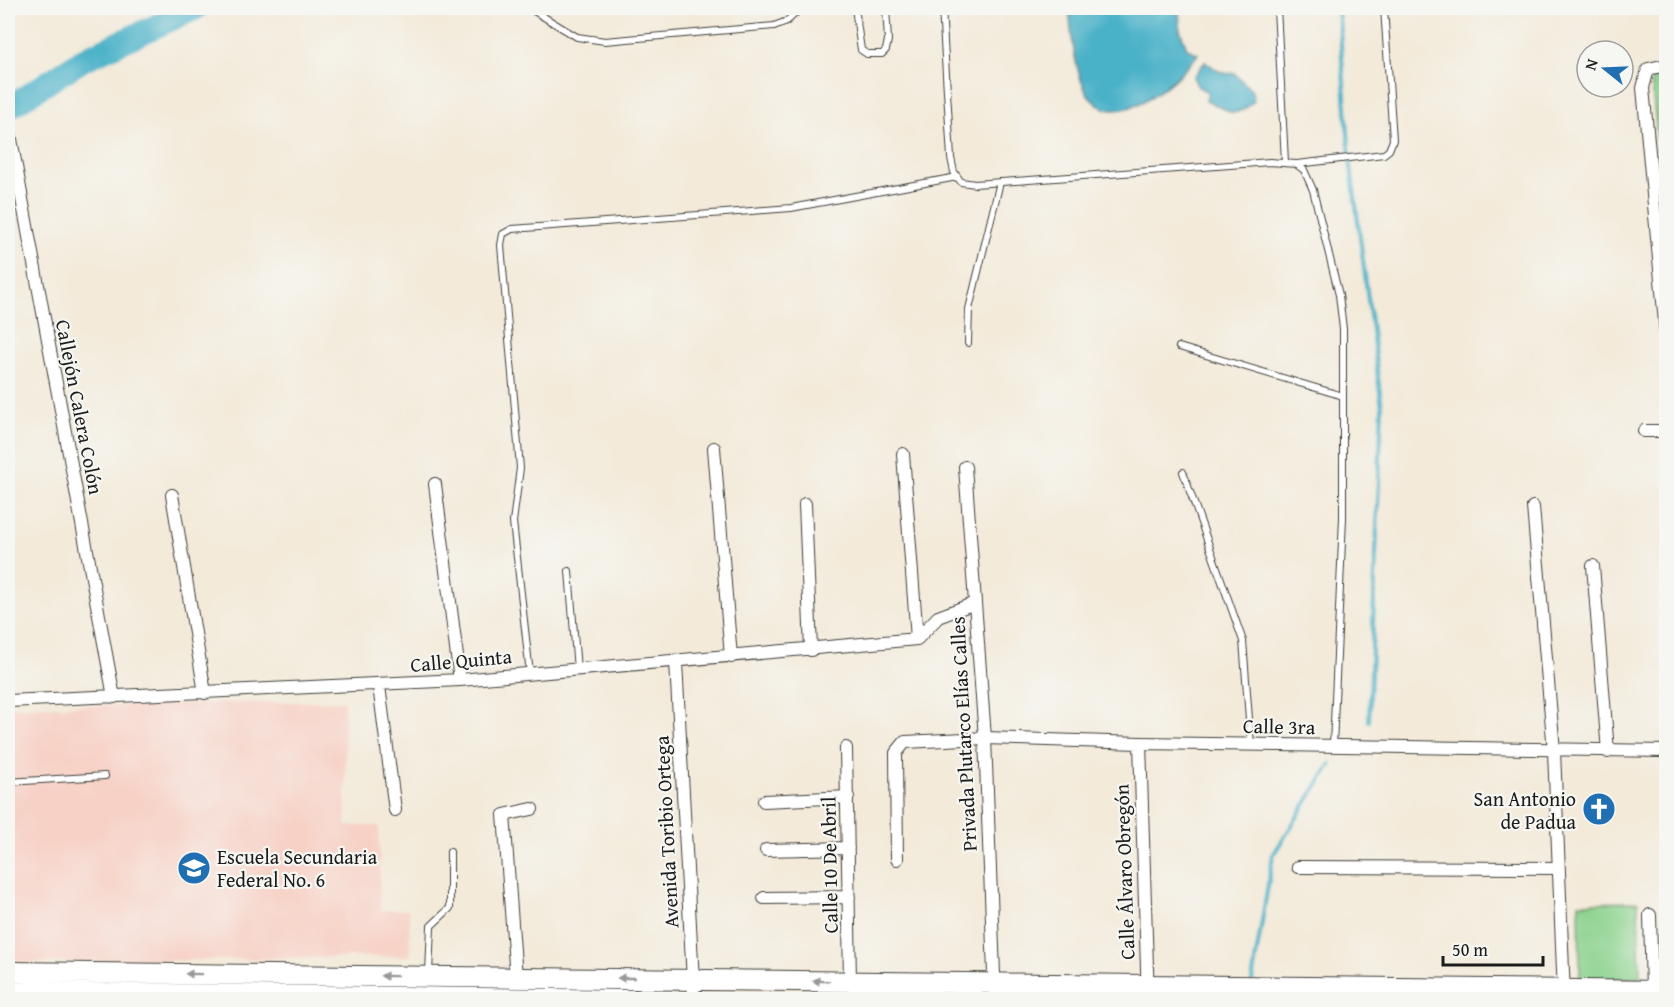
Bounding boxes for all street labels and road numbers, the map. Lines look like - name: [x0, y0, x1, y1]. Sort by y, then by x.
- street label: Callejón Calera Colón: [49, 317, 111, 497]
- street label: Privada Plutarco Elías Calles: [942, 616, 984, 852]
- street label: Calle Quinta: [409, 641, 513, 679]
- street label: Calle 3ra: [1243, 711, 1316, 741]
- street label: Avenida Toribio Ortega: [646, 734, 686, 929]
- street label: Calle Álvaro Obregón: [1106, 784, 1142, 960]
- street label: Calle 10 De Abril: [813, 796, 845, 934]

